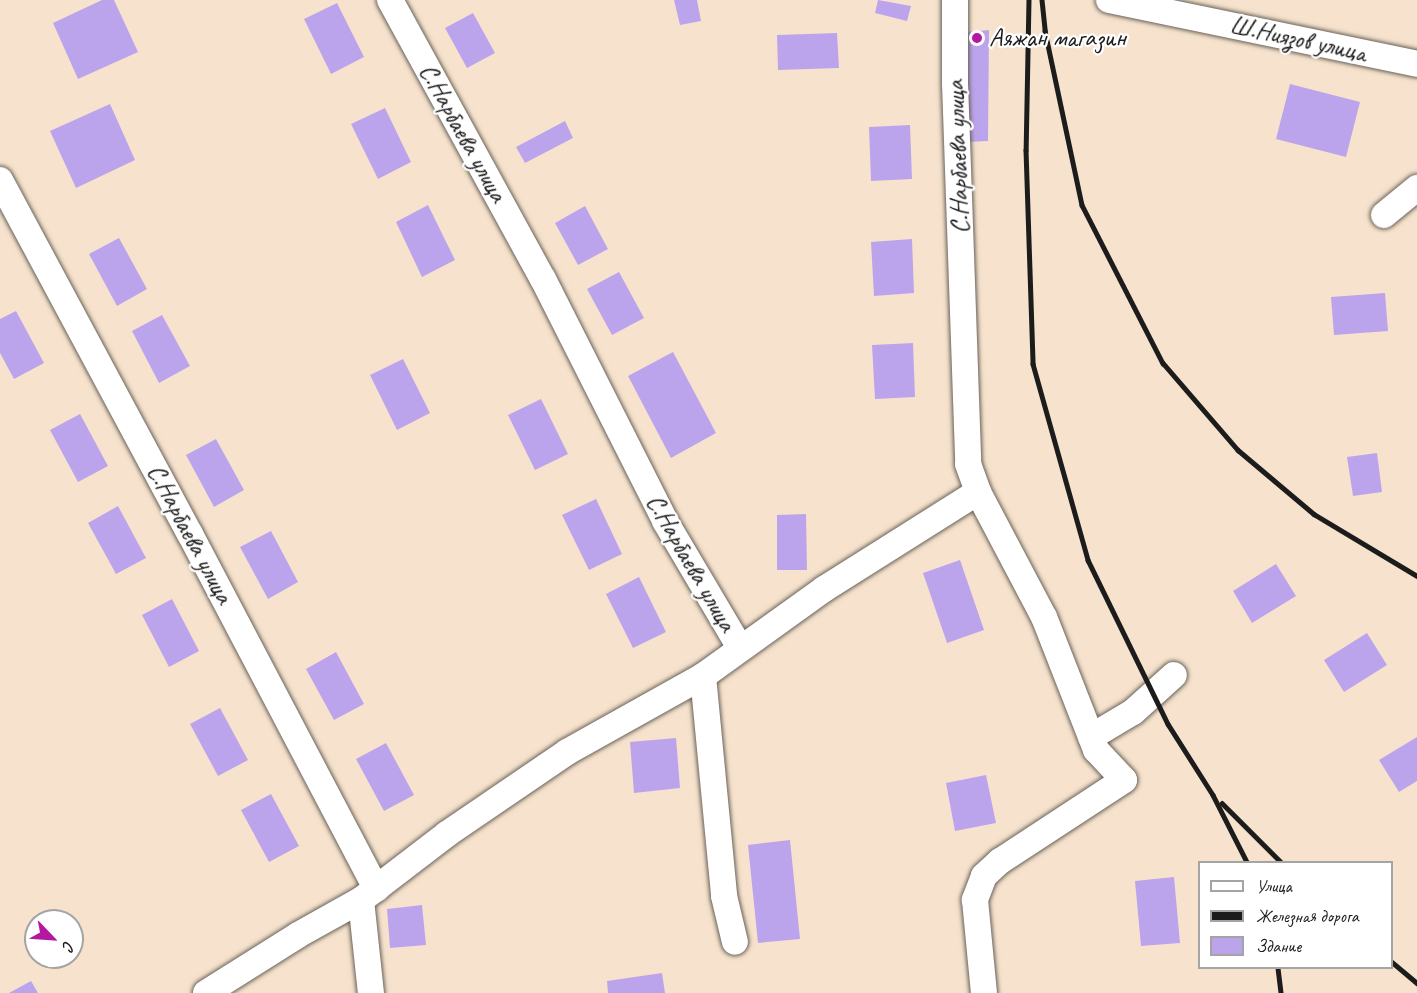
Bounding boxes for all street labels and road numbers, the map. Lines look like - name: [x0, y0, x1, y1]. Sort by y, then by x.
- street label: Ш.Ниязов улица: [1227, 9, 1369, 69]
- street label: С.Нарбаева улица: [412, 58, 514, 208]
- street label: С.Нарбаева улица: [940, 79, 976, 235]
- street label: С.Нарбаева улица: [140, 458, 240, 610]
- street label: С.Нарбаева улица: [639, 488, 743, 638]

